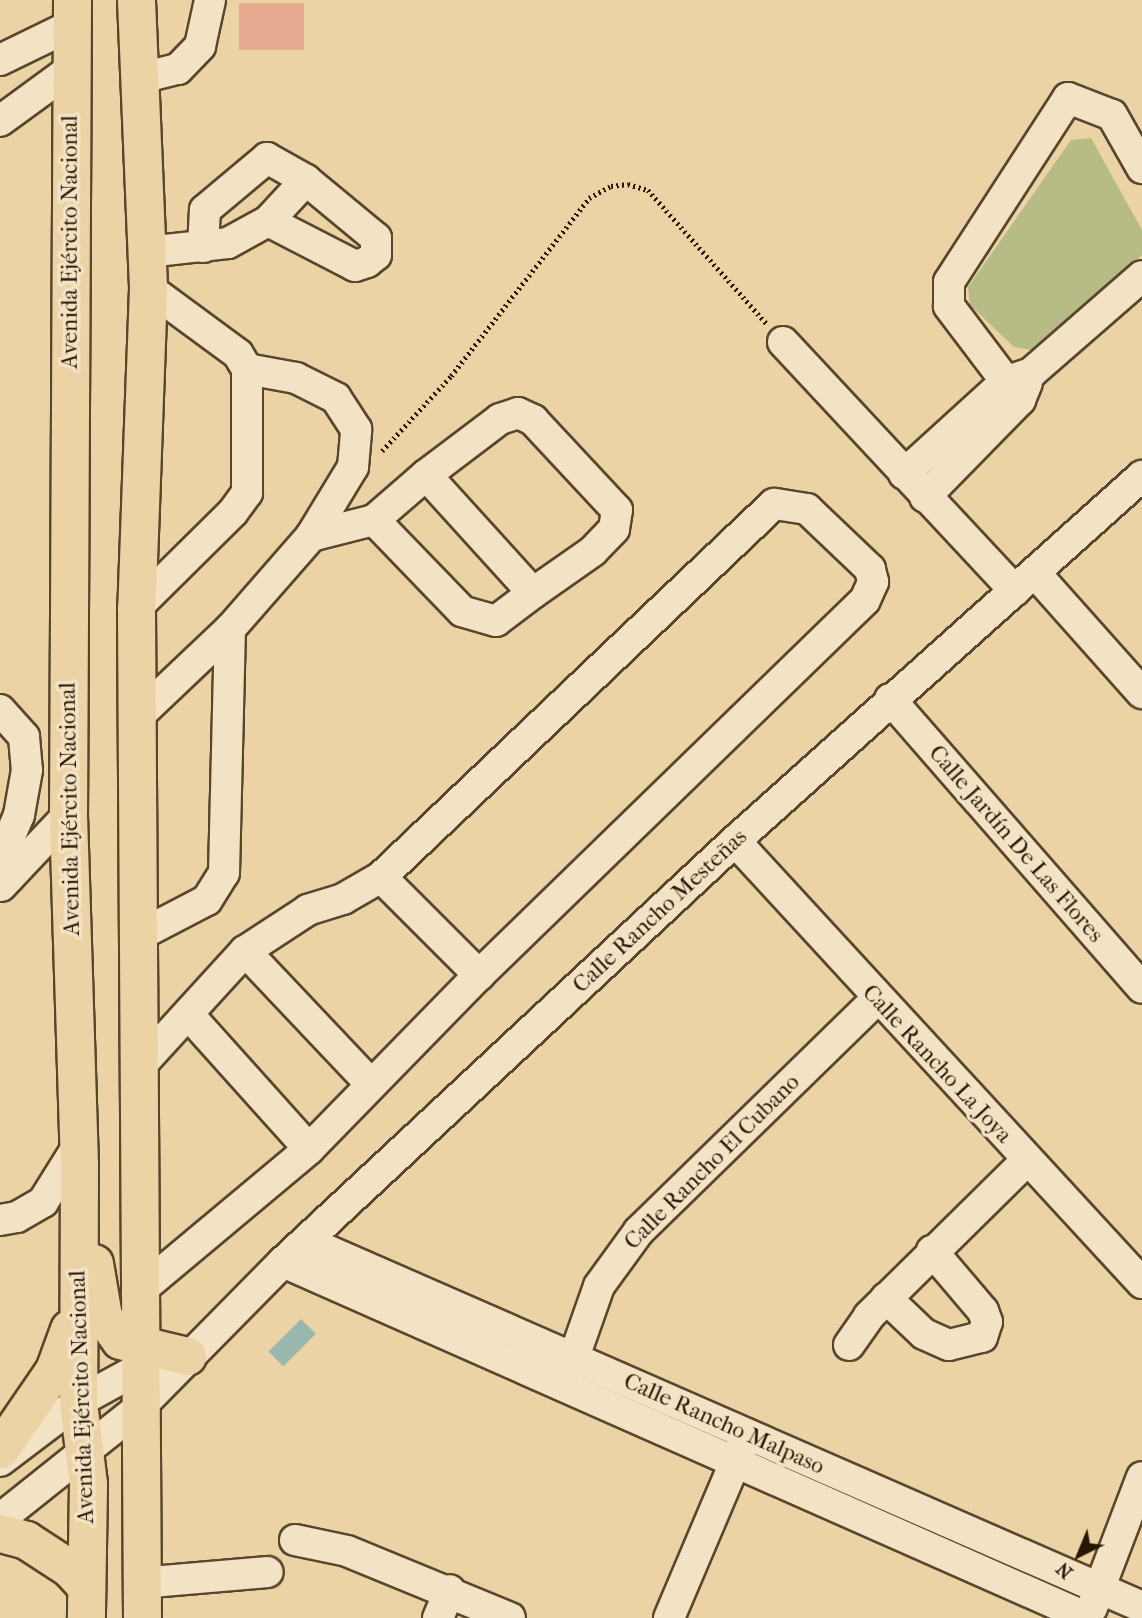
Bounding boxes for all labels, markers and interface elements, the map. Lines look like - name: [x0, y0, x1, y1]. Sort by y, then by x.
- street label: Avenida Ejército Nacional: [56, 115, 84, 369]
- street label: Avenida Ejército Nacional: [54, 682, 86, 936]
- street label: Calle Jardín De Las Flores: [923, 740, 1109, 948]
- street label: Calle Rancho Mesteñas: [567, 823, 753, 999]
- street label: Calle Rancho La Joya: [856, 979, 1018, 1149]
- street label: Calle Rancho El Cubano: [619, 1069, 805, 1255]
- street label: Avenida Ejército Nacional: [64, 1270, 100, 1524]
- street label: Calle Rancho Malpaso: [619, 1367, 829, 1481]
- north arrow: [1044, 1520, 1114, 1590]
- text: N: [1052, 1557, 1077, 1583]

